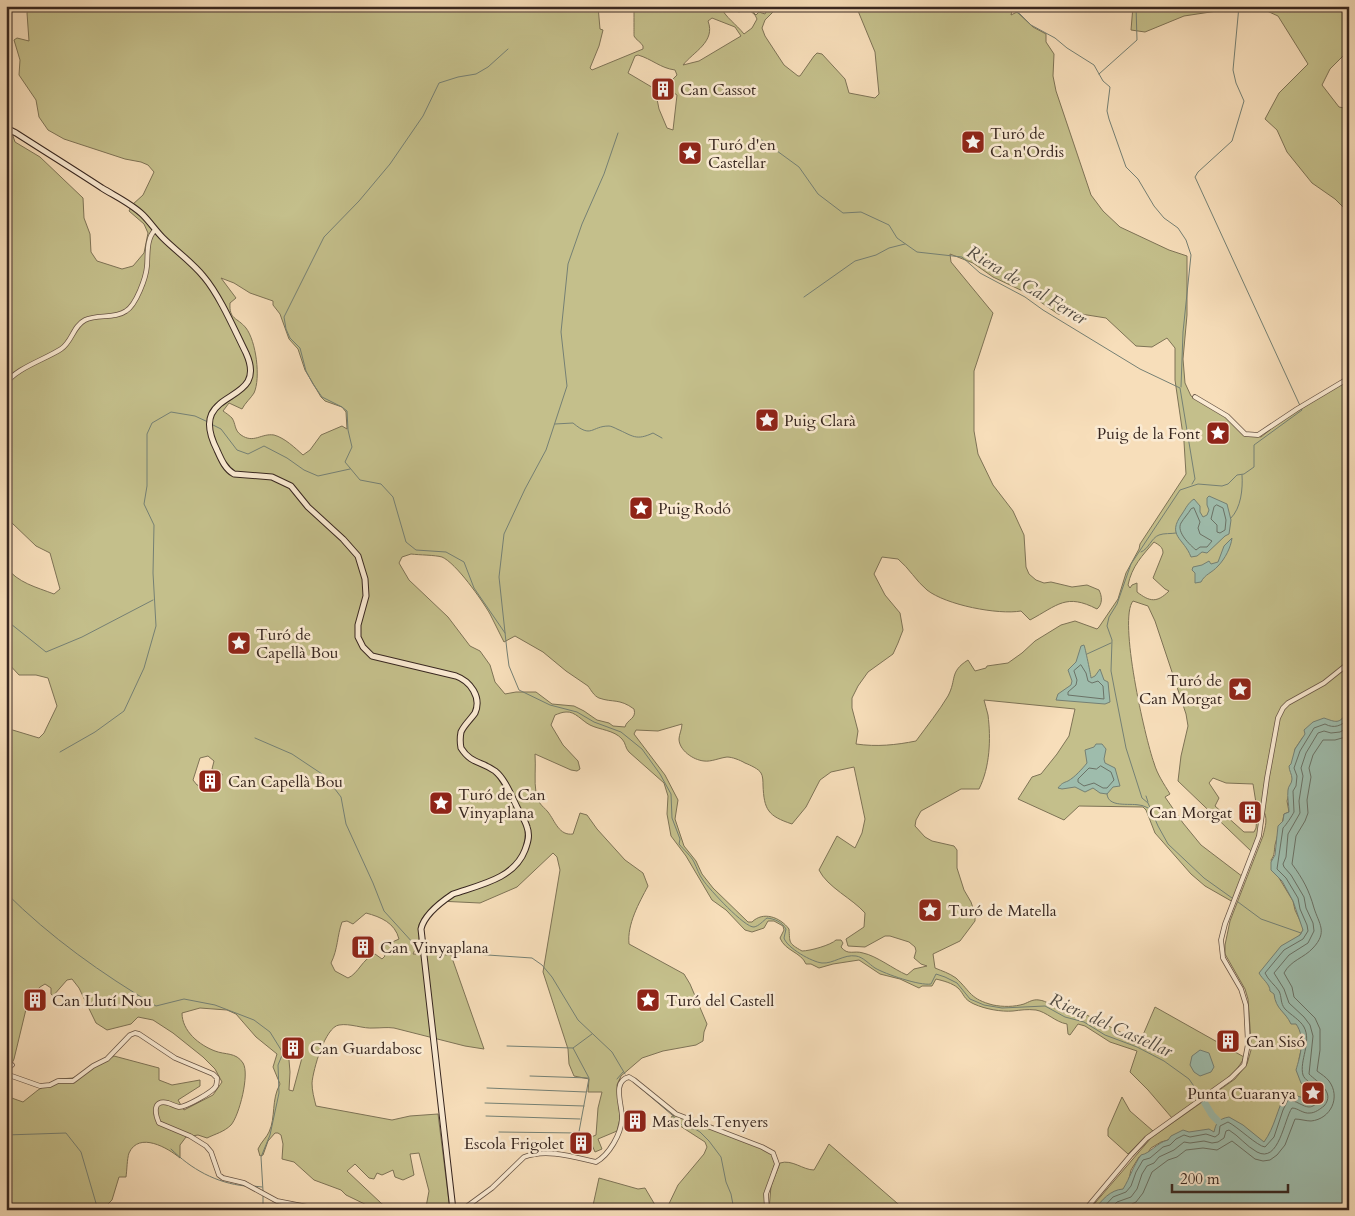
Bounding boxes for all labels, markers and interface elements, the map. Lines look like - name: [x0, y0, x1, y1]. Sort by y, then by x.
- building icon: Can Cassot: [650, 76, 676, 102]
- place label: Can Cassot: [680, 79, 756, 101]
- place label: Turó de Ca n'Ordis: [990, 123, 1064, 163]
- place icon: Turó de Ca n'Ordis: [960, 129, 986, 155]
- place label: Turó d'en Castellar: [708, 134, 776, 174]
- place icon: Turó d'en Castellar: [677, 140, 703, 166]
- water label: Riera de Cal Ferrer: [962, 240, 1093, 332]
- place icon: Puig Clarà: [754, 407, 780, 433]
- place label: Puig Clarà: [784, 410, 856, 432]
- place icon: Puig de la Font: [1205, 420, 1231, 446]
- place label: Puig de la Font: [1097, 423, 1200, 445]
- place icon: Puig Rodó: [628, 495, 654, 521]
- place label: Puig Rodó: [658, 498, 731, 520]
- place label: Turó de Capellà Bou: [256, 624, 339, 664]
- place icon: Turó de Capellà Bou: [226, 630, 252, 656]
- place label: Turó de Can Morgat: [1139, 670, 1222, 710]
- place icon: Turó de Can Morgat: [1227, 676, 1253, 702]
- building icon: Can Capellà Bou: [197, 768, 223, 794]
- place label: Can Capellà Bou: [228, 771, 343, 793]
- place label: Turó de Can Vinyaplana: [458, 784, 546, 824]
- place icon: Turó de Can Vinyaplana: [428, 790, 454, 816]
- building icon: Can Morgat: [1237, 799, 1263, 825]
- place label: Can Morgat: [1149, 802, 1232, 824]
- place icon: Turó de Matella: [917, 897, 943, 923]
- place label: Turó de Matella: [948, 900, 1057, 922]
- building icon: Can Vinyaplana: [350, 934, 376, 960]
- place label: Can Vinyaplana: [380, 937, 489, 959]
- building icon: Can Llutí Nou: [22, 987, 48, 1013]
- place icon: Turó del Castell: [635, 987, 661, 1013]
- water label: Riera del Castellar: [1045, 987, 1177, 1064]
- place label: Can Llutí Nou: [52, 990, 152, 1012]
- place label: Turó del Castell: [666, 990, 774, 1012]
- building icon: Can Sisó: [1215, 1028, 1241, 1054]
- place label: Can Sisó: [1246, 1031, 1305, 1053]
- building icon: Can Guardabosc: [280, 1035, 306, 1061]
- place label: Can Guardabosc: [310, 1038, 422, 1060]
- place icon: Punta Cuaranya: [1300, 1080, 1326, 1106]
- place label: Punta Cuaranya: [1187, 1083, 1296, 1105]
- building icon: Mas dels Tenyers: [622, 1108, 648, 1134]
- place label: Mas dels Tenyers: [652, 1111, 768, 1133]
- building icon: Escola Frigolet: [568, 1130, 594, 1156]
- place label: Escola Frigolet: [464, 1133, 564, 1155]
- scale bar: [1172, 1161, 1289, 1193]
- text: 200 m: [1180, 1169, 1220, 1189]

